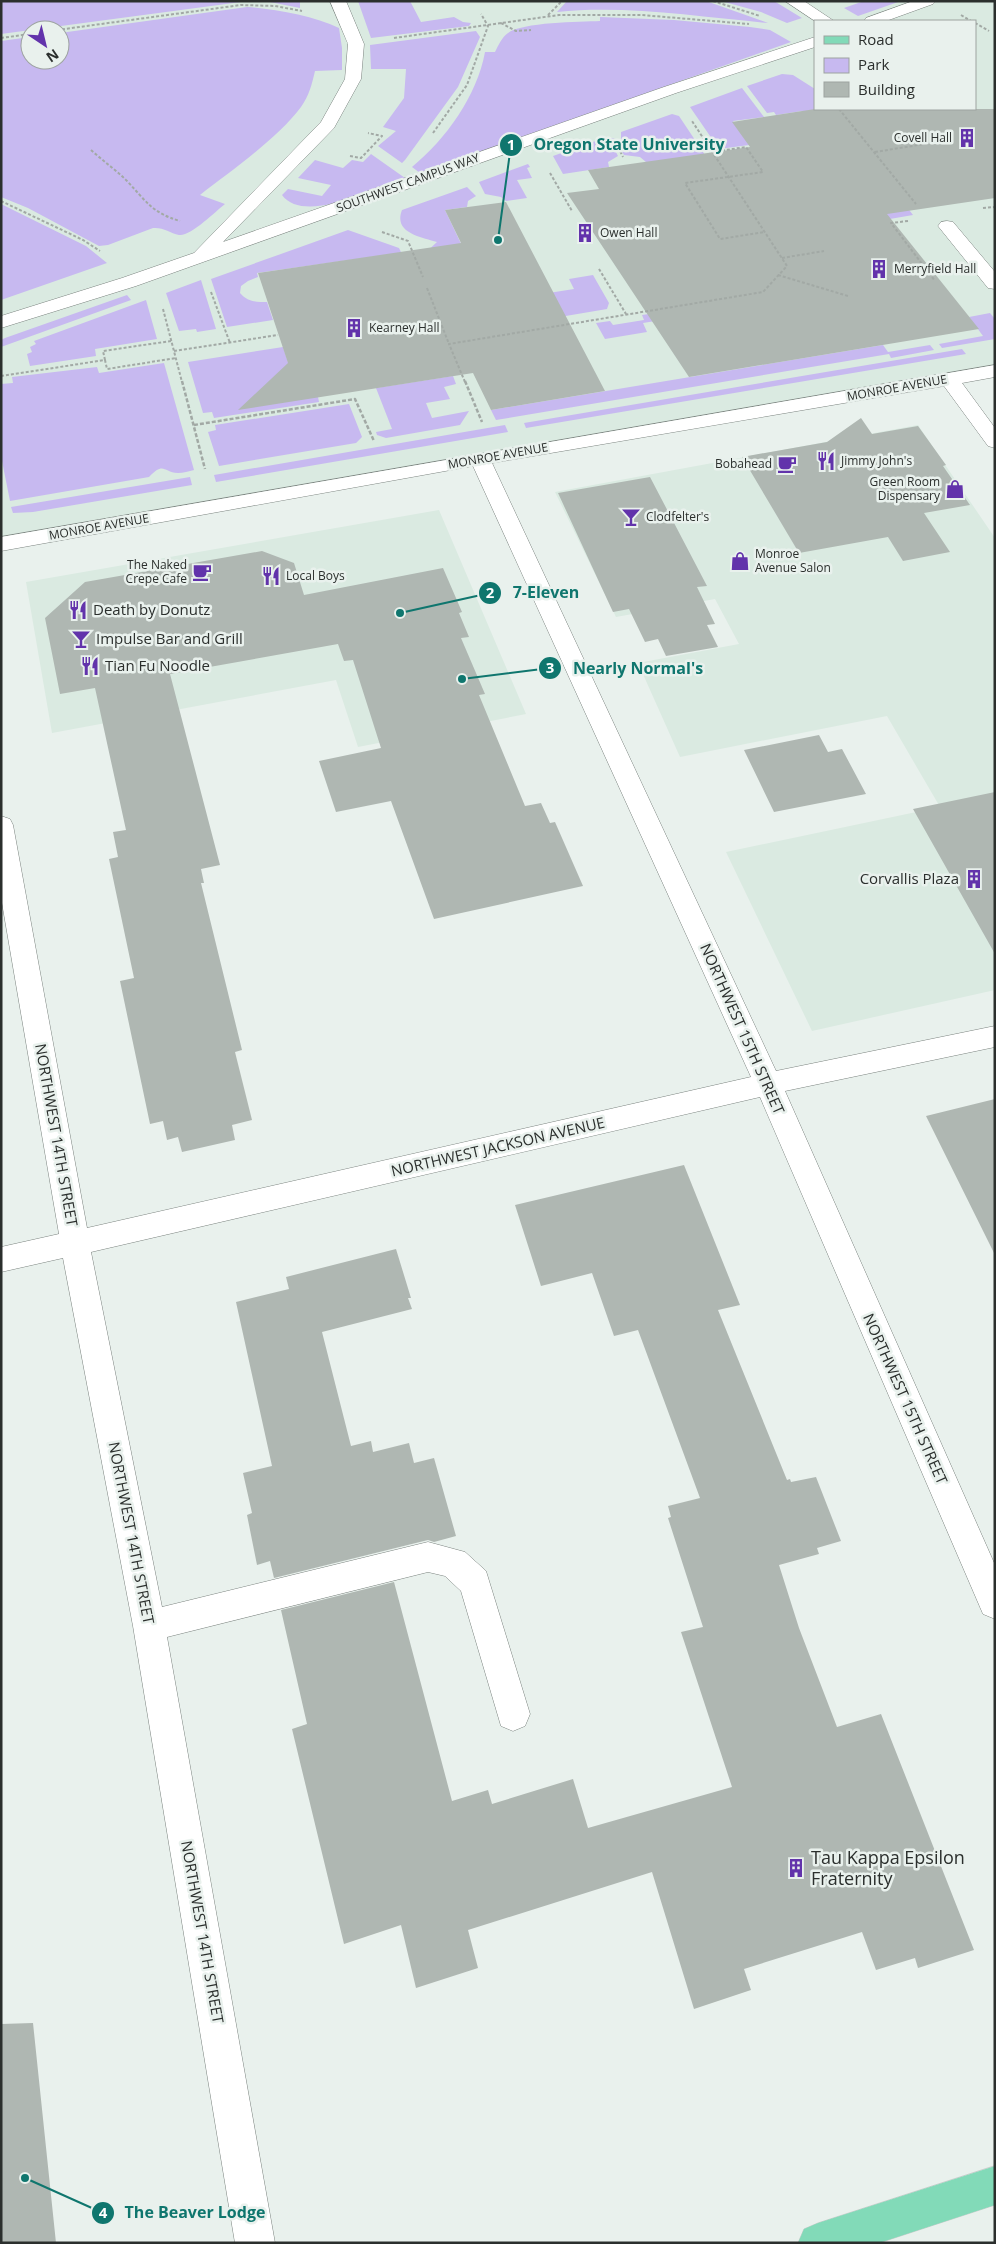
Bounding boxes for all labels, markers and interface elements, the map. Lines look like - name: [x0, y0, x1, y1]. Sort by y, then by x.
- north arrow: [20, 20, 70, 70]
- legend: [814, 20, 976, 110]
- text: Road: [858, 29, 894, 49]
- text: N: [43, 45, 63, 67]
- text: Park: [858, 54, 889, 74]
- text: Building: [858, 79, 915, 99]
- building icon: Covell Hall: [956, 127, 978, 149]
- callout: Oregon State University: [498, 129, 734, 160]
- place label: Covell Hall: [894, 129, 952, 146]
- text: Oregon State University: [533, 133, 726, 155]
- text: 1: [507, 134, 515, 154]
- street label: SOUTHWEST CAMPUS WAY: [334, 149, 482, 216]
- building icon: Owen Hall: [574, 222, 596, 244]
- place label: Owen Hall: [600, 224, 657, 241]
- building icon: Merryfield Hall: [868, 258, 890, 280]
- place label: Merryfield Hall: [894, 260, 976, 277]
- building icon: Kearney Hall: [343, 317, 365, 339]
- place label: Kearney Hall: [369, 319, 439, 336]
- street label: MONROE AVENUE: [845, 370, 948, 405]
- street label: MONROE AVENUE: [446, 438, 549, 473]
- restaurant icon: Jimmy John's: [815, 450, 837, 472]
- place label: Jimmy John's: [840, 452, 912, 469]
- cafe icon: Bobahead: [776, 453, 798, 475]
- place label: Bobahead: [715, 455, 772, 472]
- place label: Green Room Dispensary: [869, 473, 941, 504]
- shop icon: Green Room Dispensary: [944, 478, 966, 500]
- bar icon: Clodfelter's: [620, 506, 642, 528]
- place label: Clodfelter's: [646, 508, 710, 525]
- street label: MONROE AVENUE: [47, 509, 150, 544]
- place label: Monroe Avenue Salon: [755, 545, 831, 576]
- shop icon: Monroe Avenue Salon: [729, 550, 751, 572]
- place label: The Naked Crepe Cafe: [126, 556, 187, 587]
- cafe icon: The Naked Crepe Cafe: [191, 561, 213, 583]
- restaurant icon: Local Boys: [260, 565, 282, 587]
- place label: Local Boys: [286, 567, 345, 584]
- callout: 7-Eleven: [478, 577, 589, 608]
- text: 7-Eleven: [513, 581, 579, 603]
- text: 2: [486, 582, 495, 602]
- restaurant icon: Death by Donutz: [67, 599, 89, 621]
- place label: Death by Donutz: [93, 599, 210, 619]
- bar icon: Impulse Bar and Grill: [70, 628, 92, 650]
- place label: Impulse Bar and Grill: [96, 628, 243, 648]
- callout: Nearly Normal's: [537, 652, 713, 683]
- restaurant icon: Tian Fu Noodle: [79, 655, 101, 677]
- place label: Tian Fu Noodle: [105, 655, 210, 675]
- text: 3: [546, 657, 554, 677]
- text: Nearly Normal's: [573, 657, 703, 679]
- place label: Corvallis Plaza: [860, 868, 959, 888]
- building icon: Corvallis Plaza: [963, 868, 985, 890]
- street label: NORTHWEST 15TH STREET: [696, 940, 790, 1118]
- street label: NORTHWEST 14TH STREET: [31, 1042, 83, 1228]
- street label: NORTHWEST JACKSON AVENUE: [389, 1112, 607, 1180]
- street label: NORTHWEST 15TH STREET: [859, 1310, 953, 1488]
- street label: NORTHWEST 14TH STREET: [105, 1440, 160, 1626]
- street label: NORTHWEST 14TH STREET: [177, 1839, 229, 2025]
- place label: Tau Kappa Epsilon Fraternity: [811, 1845, 965, 1890]
- building icon: Tau Kappa Epsilon Fraternity: [785, 1857, 807, 1879]
- callout: The Beaver Lodge: [90, 2197, 276, 2228]
- text: The Beaver Lodge: [125, 2201, 265, 2223]
- text: 4: [99, 2202, 108, 2222]

